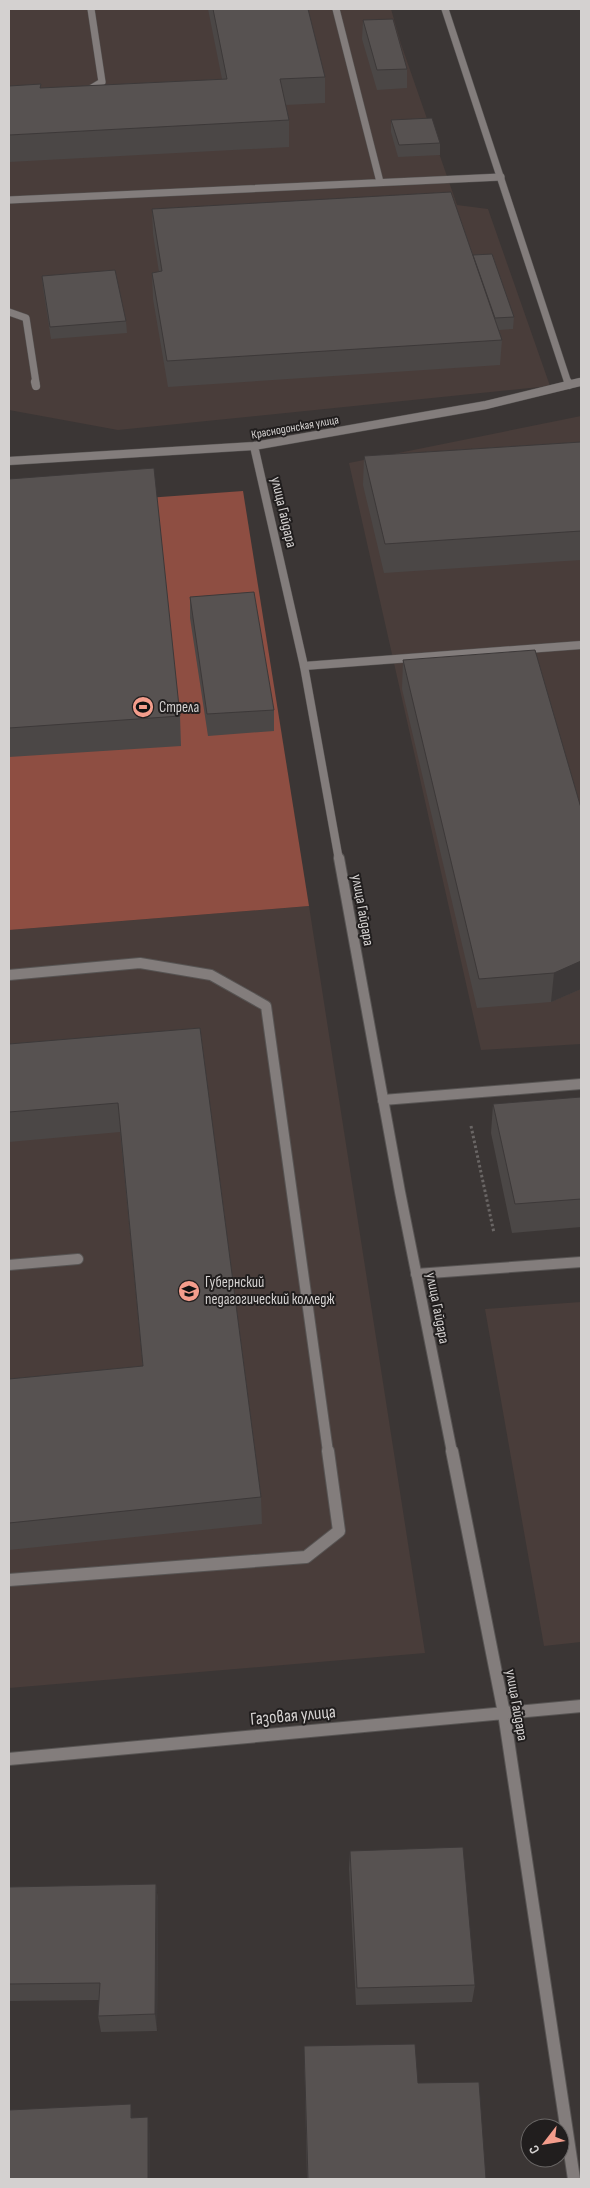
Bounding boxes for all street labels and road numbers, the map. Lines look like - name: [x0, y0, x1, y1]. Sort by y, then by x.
- street label: Краснодонская улица: [250, 412, 340, 443]
- street label: улица Гайдара: [266, 475, 301, 550]
- street label: улица Гайдара: [347, 873, 378, 947]
- street label: улица Гайдара: [421, 1271, 454, 1346]
- street label: улица Гайдара: [501, 1668, 532, 1742]
- street label: Газовая улица: [249, 1701, 337, 1730]

